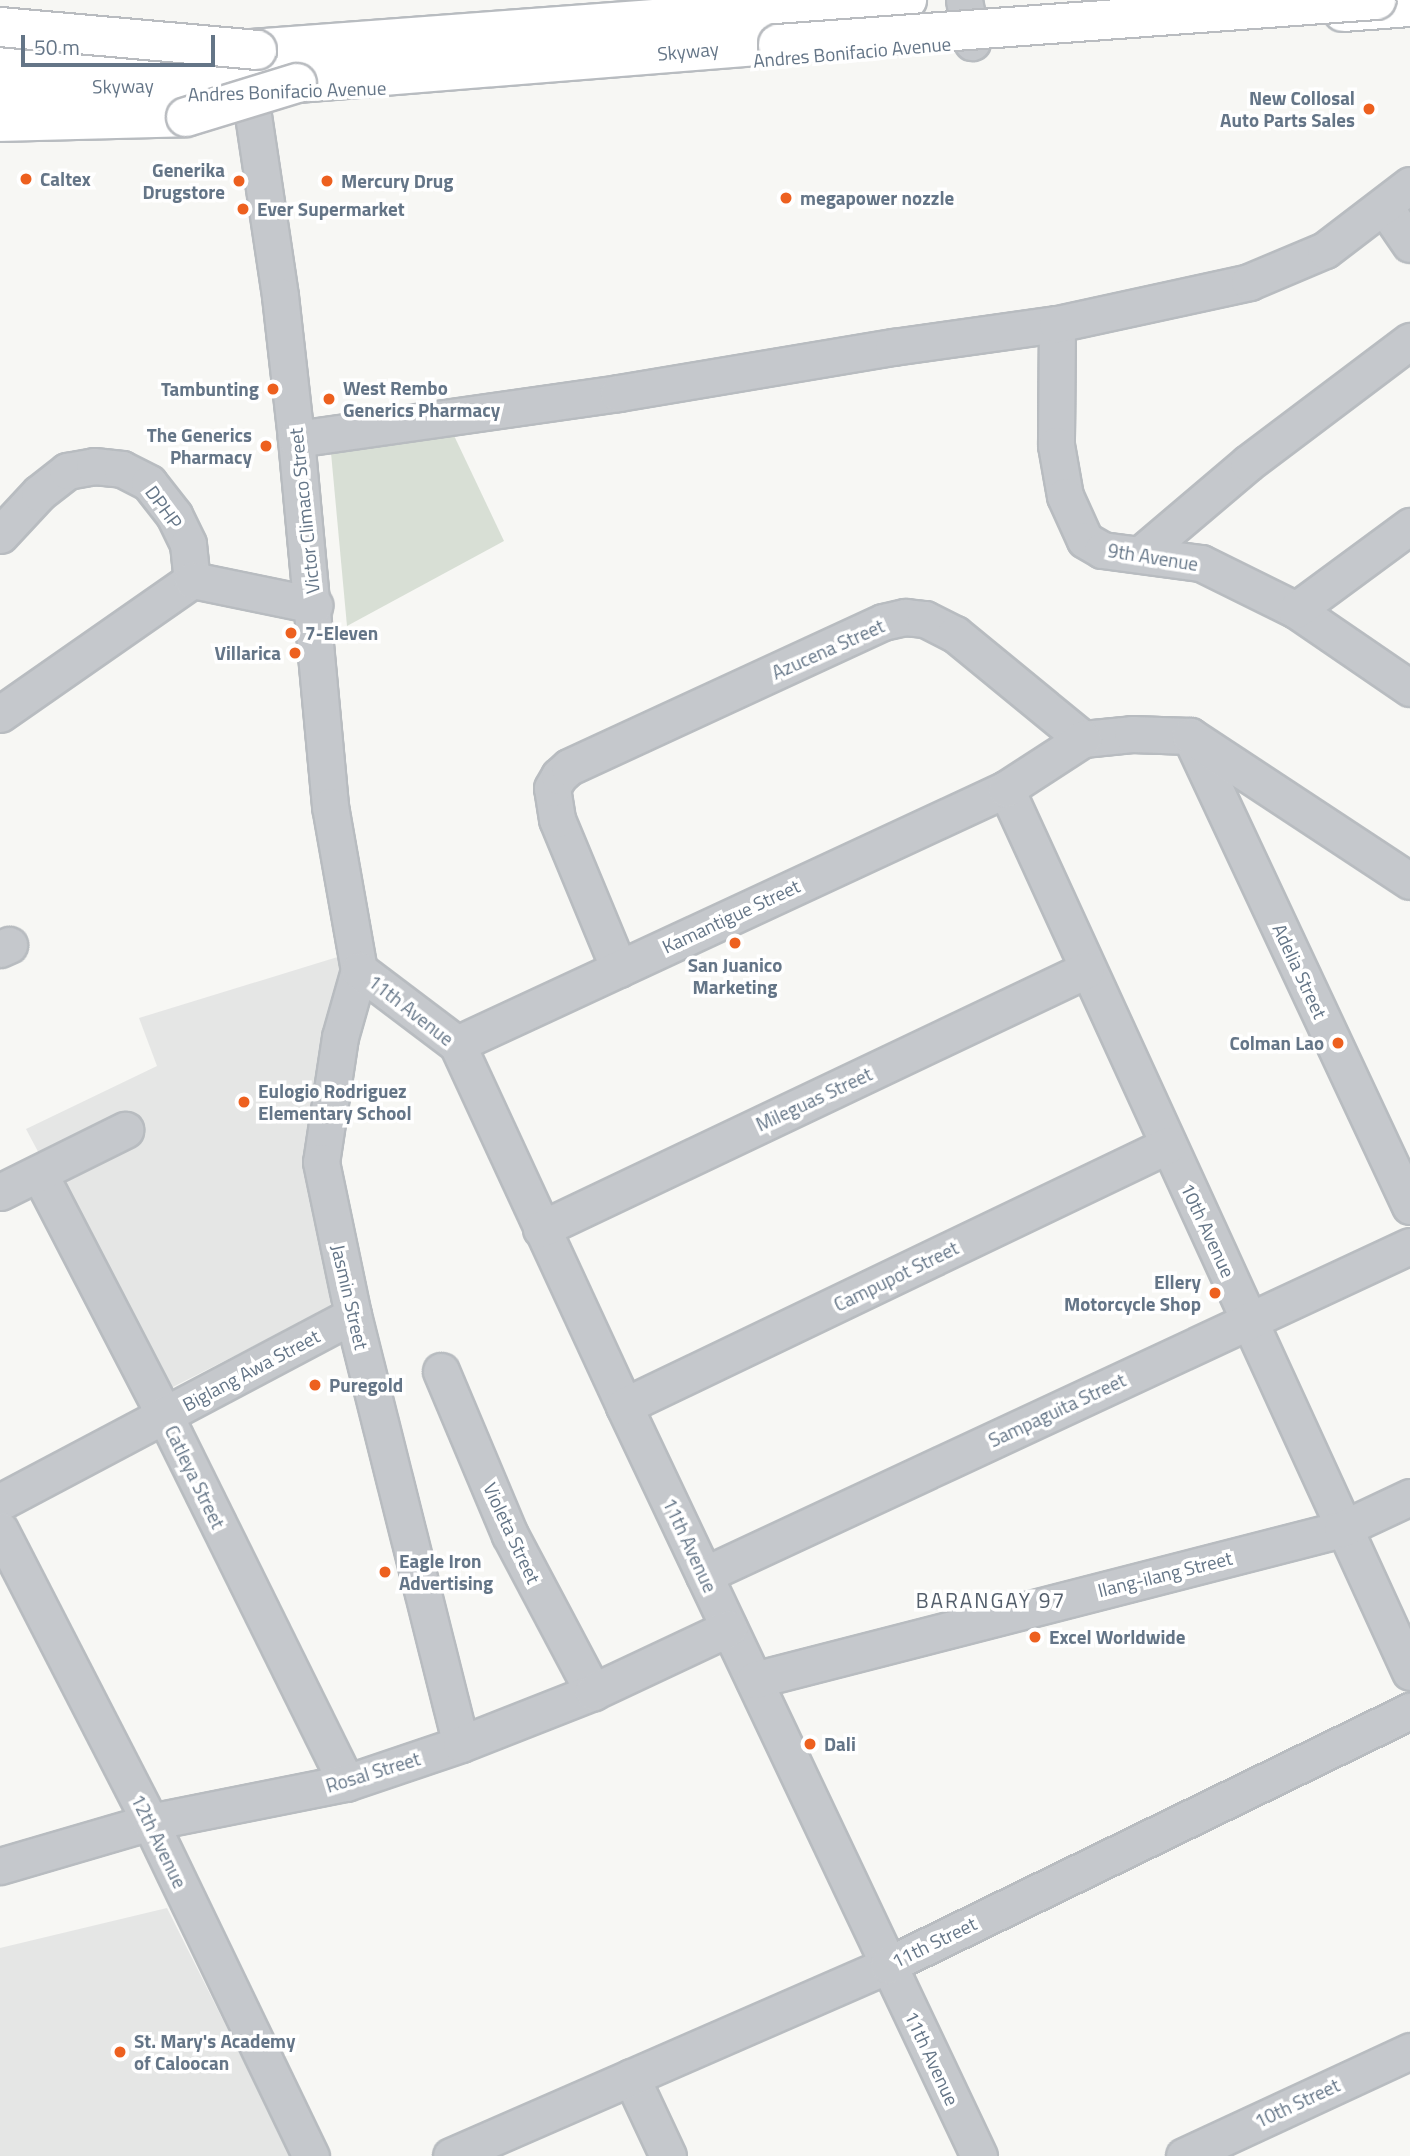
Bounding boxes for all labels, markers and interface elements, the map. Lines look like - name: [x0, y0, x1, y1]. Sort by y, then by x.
- scale bar: [24, 21, 219, 65]
- text: 50 m: [34, 31, 80, 63]
- street label: Andres Bonifacio Avenue: [752, 32, 952, 72]
- street label: Skyway: [656, 37, 720, 65]
- street label: Skyway: [92, 74, 154, 98]
- street label: Andres Bonifacio Avenue: [187, 76, 387, 106]
- place label: New Collosal Auto Parts Sales: [1220, 87, 1355, 131]
- marker: New Collosal Auto Parts Sales: [1361, 101, 1377, 117]
- place label: Generika Drugstore: [142, 159, 225, 203]
- place label: Caltex: [40, 168, 91, 190]
- place label: Mercury Drug: [341, 170, 454, 192]
- marker: Caltex: [18, 171, 34, 187]
- marker: Generika Drugstore: [231, 173, 247, 189]
- marker: Mercury Drug: [319, 173, 335, 189]
- place label: megapower nozzle: [800, 187, 954, 209]
- marker: megapower nozzle: [778, 190, 794, 206]
- place label: Ever Supermarket: [257, 198, 405, 220]
- marker: Ever Supermarket: [235, 201, 251, 217]
- place label: West Rembo Generics Pharmacy: [343, 377, 500, 421]
- place label: Tambunting: [161, 378, 259, 400]
- marker: Tambunting: [265, 381, 281, 397]
- marker: West Rembo Generics Pharmacy: [321, 391, 337, 407]
- place label: The Generics Pharmacy: [147, 424, 252, 468]
- street label: Victor Climaco Street: [284, 427, 324, 595]
- marker: The Generics Pharmacy: [258, 438, 274, 454]
- street label: DPHP: [141, 481, 187, 533]
- street label: 9th Avenue: [1106, 539, 1200, 575]
- street label: Azucena Street: [768, 614, 888, 684]
- place label: 7-Eleven: [305, 622, 378, 644]
- marker: 7-Eleven: [283, 625, 299, 641]
- place label: Villarica: [215, 642, 281, 664]
- marker: Villarica: [287, 645, 303, 661]
- street label: Kamantigue Street: [659, 874, 803, 958]
- street label: Adelia Street: [1268, 920, 1332, 1022]
- marker: San Juanico Marketing: [727, 935, 743, 951]
- place label: San Juanico Marketing: [688, 954, 782, 998]
- street label: 11th Avenue: [364, 970, 458, 1050]
- place label: Colman Lao: [1229, 1032, 1324, 1054]
- marker: Colman Lao: [1330, 1035, 1346, 1051]
- street label: Mileguas Street: [752, 1062, 876, 1136]
- place label: Eulogio Rodriguez Elementary School: [258, 1080, 412, 1124]
- marker: Eulogio Rodriguez Elementary School: [236, 1094, 252, 1110]
- street label: 10th Avenue: [1176, 1179, 1240, 1281]
- street label: Campupot Street: [830, 1236, 962, 1316]
- street label: Jasmin Street: [327, 1242, 373, 1352]
- place label: Ellery Motorcycle Shop: [1064, 1271, 1201, 1315]
- marker: Ellery Motorcycle Shop: [1207, 1285, 1223, 1301]
- street label: Biglang Awa Street: [179, 1324, 323, 1416]
- street label: Sampaguita Street: [985, 1368, 1129, 1452]
- place label: Puregold: [329, 1374, 403, 1396]
- marker: Puregold: [307, 1377, 323, 1393]
- street label: Catleya Street: [160, 1422, 230, 1532]
- street label: Violeta Street: [479, 1479, 545, 1587]
- street label: 11th Avenue: [658, 1494, 722, 1596]
- street label: Ilang-ilang Street: [1095, 1546, 1235, 1602]
- place label: Eagle Iron Advertising: [399, 1550, 493, 1594]
- marker: Eagle Iron Advertising: [377, 1564, 393, 1580]
- district label: BARANGAY 97: [917, 1587, 1065, 1613]
- place label: Excel Worldwide: [1049, 1626, 1185, 1648]
- marker: Excel Worldwide: [1027, 1629, 1043, 1645]
- place label: Dali: [824, 1733, 856, 1755]
- marker: Dali: [802, 1736, 818, 1752]
- street label: Rosal Street: [323, 1747, 423, 1797]
- street label: 12th Avenue: [126, 1790, 192, 1892]
- street label: 11th Street: [888, 1912, 980, 1972]
- street label: 11th Avenue: [900, 2007, 964, 2109]
- place label: St. Mary's Academy of Caloocan: [134, 2030, 295, 2074]
- marker: St. Mary's Academy of Caloocan: [112, 2044, 128, 2060]
- street label: 10th Street: [1251, 2073, 1343, 2133]

